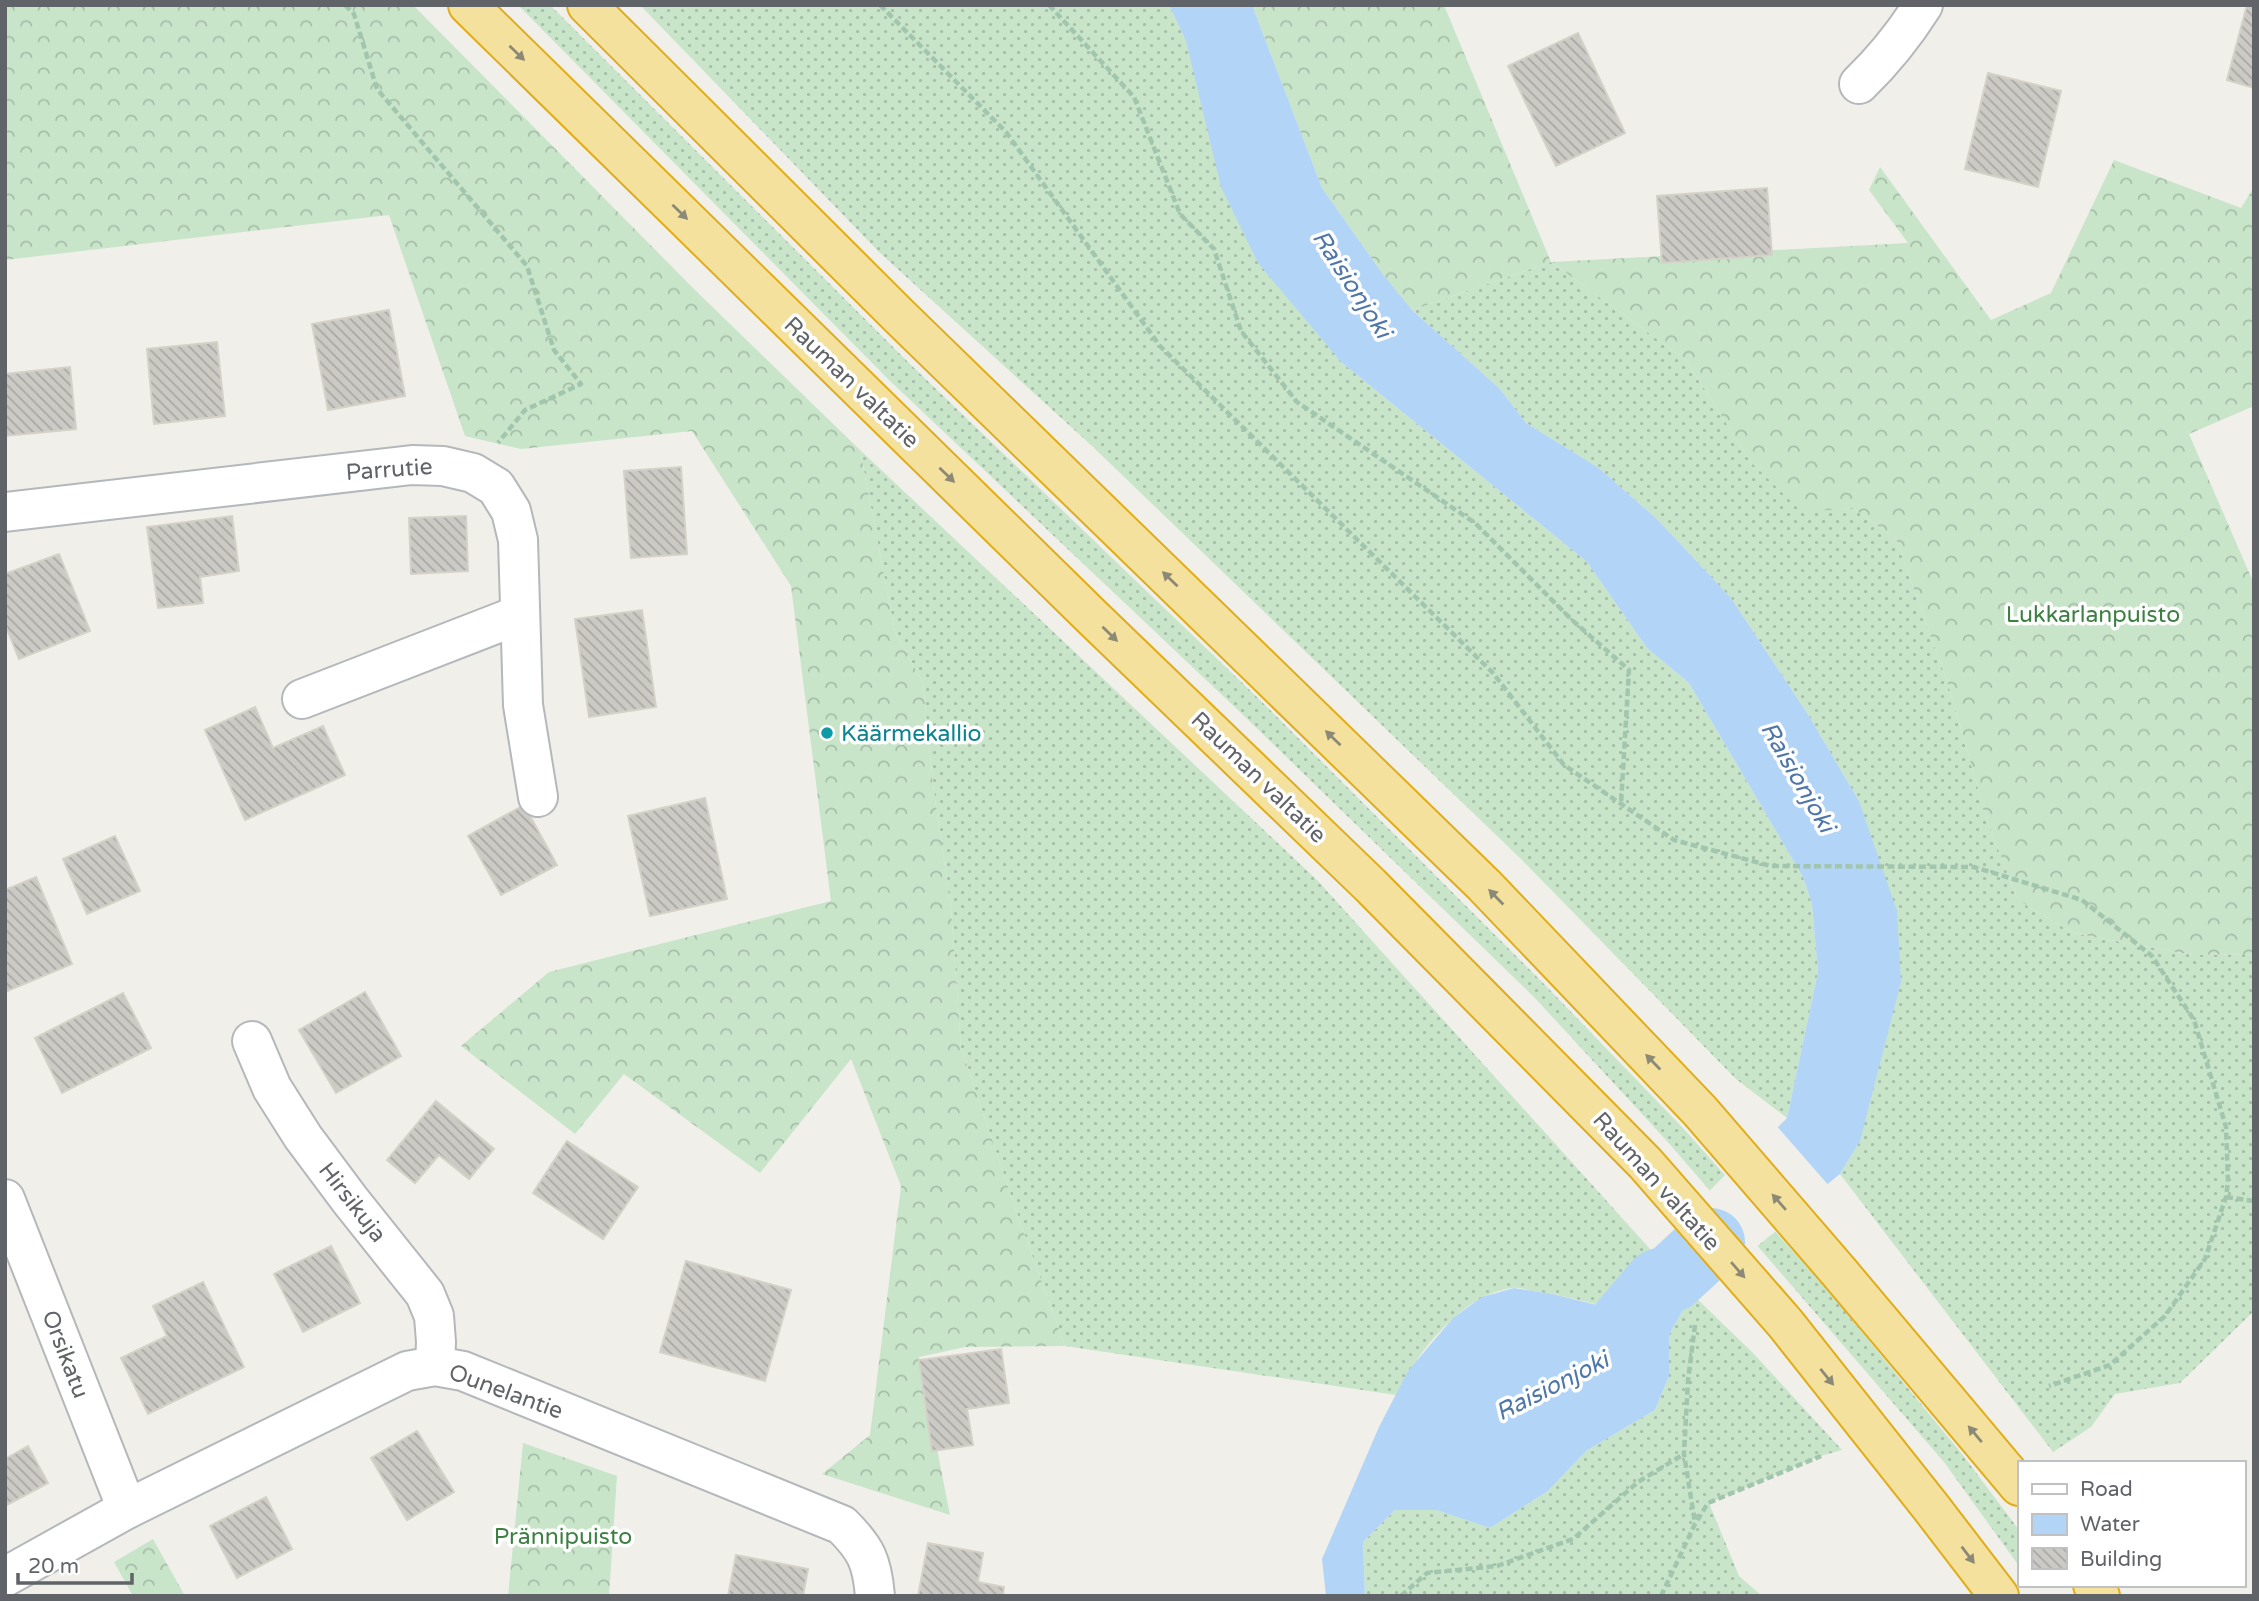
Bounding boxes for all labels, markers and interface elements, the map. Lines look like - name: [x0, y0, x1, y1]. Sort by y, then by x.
- one-way arrow: [509, 45, 525, 61]
- one-way arrow: [671, 204, 688, 221]
- water label: Raisionjoki: [1306, 225, 1399, 346]
- street label: Rauman valtatie: [778, 311, 925, 454]
- street label: Parrutie: [345, 453, 433, 487]
- one-way arrow: [938, 466, 955, 482]
- one-way arrow: [1162, 572, 1179, 588]
- park label: Lukkarlanpuisto: [2006, 601, 2180, 629]
- one-way arrow: [1101, 625, 1118, 642]
- street label: Rauman valtatie: [1185, 706, 1332, 849]
- water label: Raisionjoki: [1754, 717, 1842, 840]
- place label: Käärmekallio: [841, 720, 982, 748]
- marker: Käärmekallio: [819, 725, 835, 741]
- one-way arrow: [1325, 731, 1342, 747]
- one-way arrow: [1487, 889, 1504, 906]
- one-way arrow: [1645, 1054, 1661, 1071]
- street label: Rauman valtatie: [1587, 1107, 1726, 1257]
- street label: Hirsikuja: [312, 1157, 392, 1248]
- one-way arrow: [1771, 1193, 1787, 1211]
- one-way arrow: [1730, 1261, 1746, 1279]
- street label: Orsikatu: [36, 1306, 95, 1402]
- water label: Raisionjoki: [1491, 1344, 1616, 1427]
- street label: Ounelantie: [445, 1358, 567, 1426]
- one-way arrow: [1820, 1367, 1835, 1385]
- one-way arrow: [1968, 1425, 1983, 1443]
- legend: [2018, 1461, 2245, 1587]
- text: Road: [2080, 1477, 2133, 1502]
- text: Water: [2080, 1512, 2140, 1537]
- park label: Prännipuisto: [494, 1523, 632, 1551]
- scale bar: [18, 1542, 131, 1586]
- one-way arrow: [1961, 1546, 1975, 1565]
- text: Building: [2080, 1547, 2162, 1572]
- text: 20 m: [28, 1554, 79, 1579]

